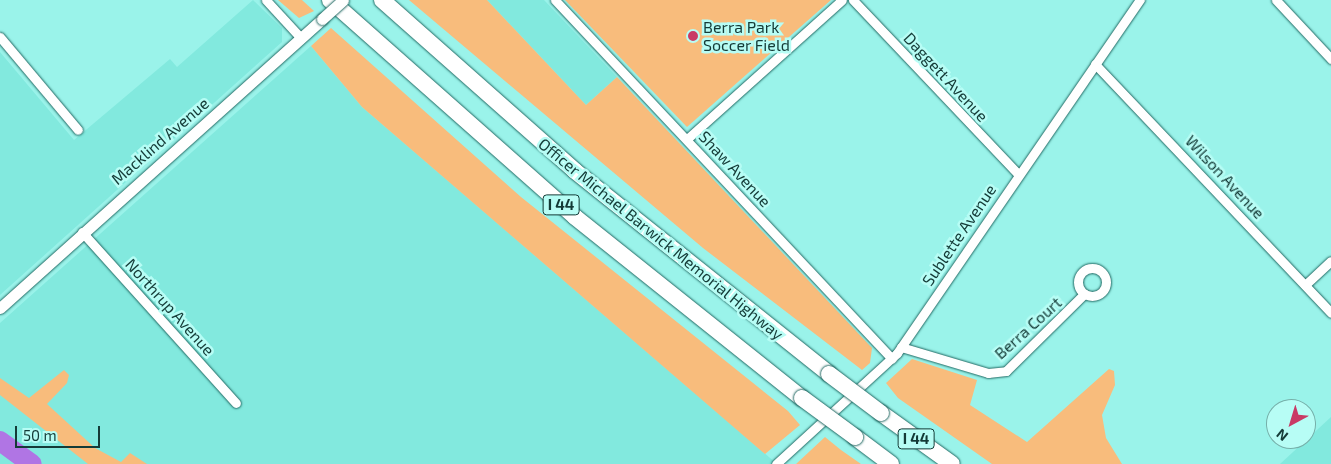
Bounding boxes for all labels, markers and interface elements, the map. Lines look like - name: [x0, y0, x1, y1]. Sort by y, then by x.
- place label: Berra Park Soccer Field: [703, 17, 790, 55]
- street label: Daggett Avenue: [900, 28, 992, 126]
- marker: Berra Park Soccer Field: [687, 30, 699, 42]
- street label: Macklind Avenue: [107, 93, 213, 189]
- street label: Shaw Avenue: [695, 127, 775, 211]
- street label: Wilson Avenue: [1181, 131, 1269, 223]
- street label: Officer Michael Barwick Memorial Highway: [534, 134, 788, 344]
- street label: Sublette Avenue: [918, 180, 1000, 290]
- road number: I 44: [542, 192, 580, 218]
- street label: Northrup Avenue: [121, 254, 219, 360]
- street label: Berra Court: [991, 293, 1065, 363]
- north arrow: [1266, 399, 1316, 449]
- scale bar: [18, 416, 102, 448]
- text: N: [1273, 425, 1291, 445]
- text: 50 m: [23, 426, 57, 444]
- road number: I 44: [897, 426, 935, 452]

